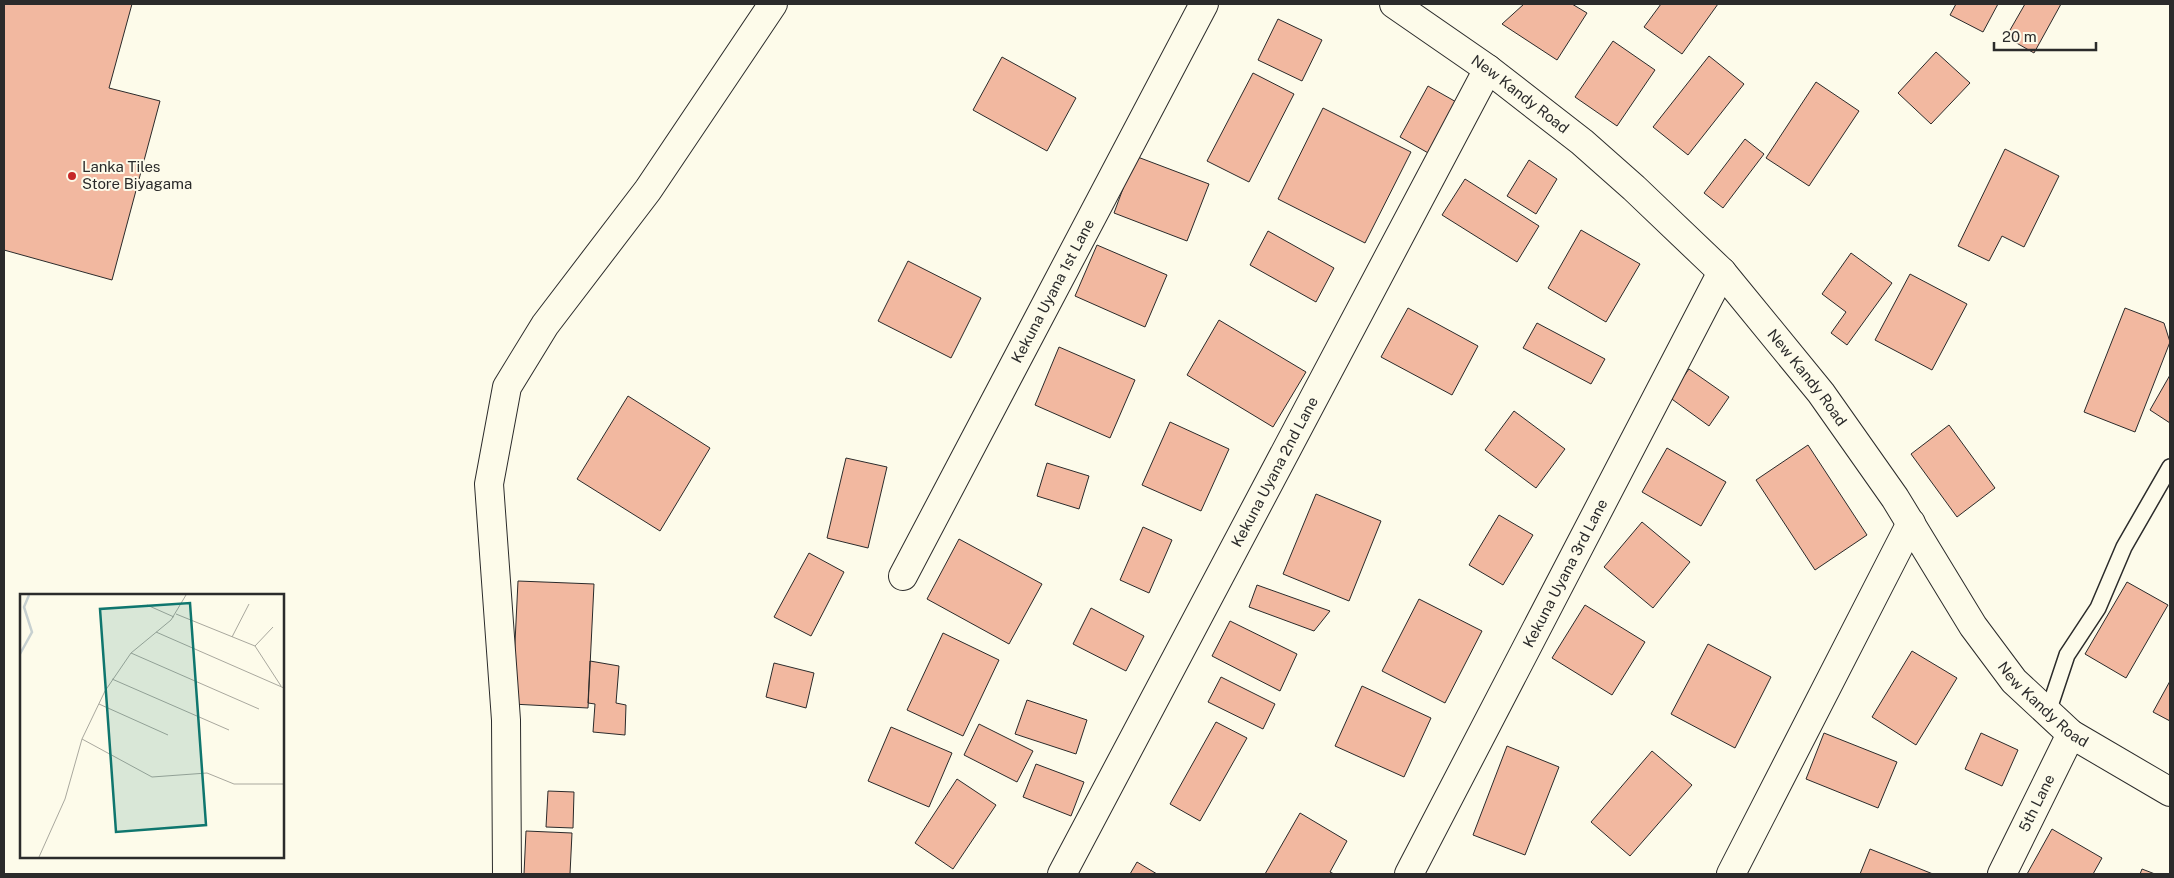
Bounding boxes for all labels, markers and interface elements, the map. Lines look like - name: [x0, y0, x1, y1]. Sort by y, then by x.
- scale bar: [1994, 20, 2096, 52]
- text: 20 m: [2002, 28, 2037, 45]
- street label: New Kandy Road: [1468, 51, 1572, 137]
- place label: Lanka Tiles Store Biyagama: [82, 158, 192, 192]
- marker: Lanka Tiles Store Biyagama: [66, 170, 78, 182]
- street label: Kekuna Uyana 1st Lane: [1008, 216, 1097, 366]
- street label: New Kandy Road: [1764, 326, 1850, 429]
- street label: Kekuna Uyana 2nd Lane: [1228, 394, 1321, 550]
- street label: Kekuna Uyana 3rd Lane: [1519, 496, 1611, 650]
- inset map: [20, 594, 284, 858]
- street label: New Kandy Road: [1995, 658, 2092, 750]
- street label: 5th Lane: [2015, 772, 2058, 834]

